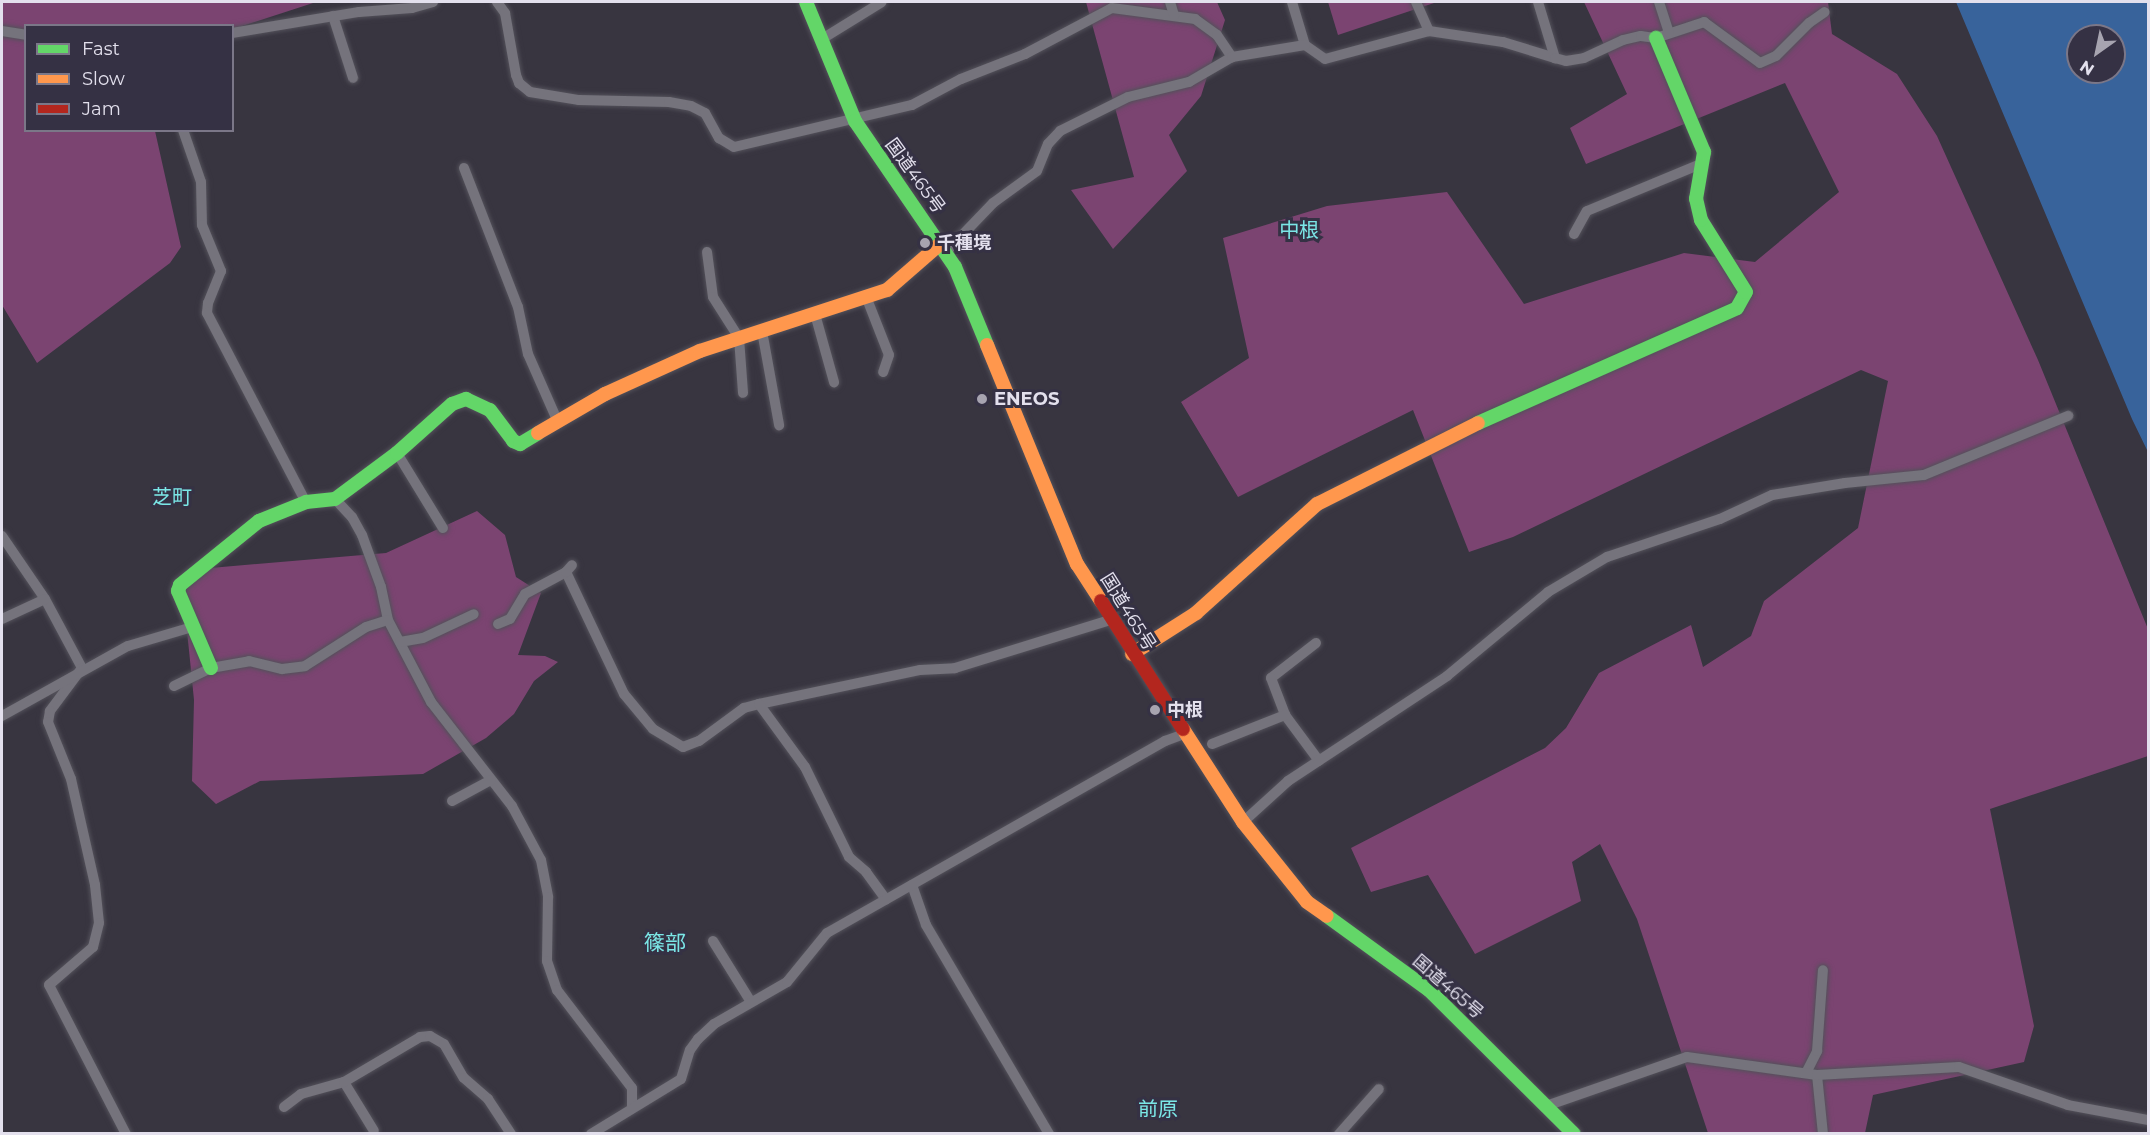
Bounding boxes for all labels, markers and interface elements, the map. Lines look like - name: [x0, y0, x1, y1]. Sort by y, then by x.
- legend: [24, 24, 234, 132]
- north arrow: [2066, 24, 2126, 84]
- text: Fast: [82, 38, 120, 60]
- text: N: [2076, 56, 2098, 79]
- text: Slow: [82, 68, 125, 90]
- text: Jam: [82, 98, 121, 120]
- street label: 国道465号: [881, 134, 949, 218]
- district label: 中根: [1279, 218, 1319, 242]
- place label: 千種境: [937, 232, 991, 254]
- marker: 千種境: [918, 236, 932, 250]
- place label: ENEOS: [994, 388, 1059, 410]
- marker: ENEOS: [975, 392, 989, 406]
- district label: 芝町: [152, 485, 192, 509]
- street label: 国道465号: [1096, 569, 1160, 655]
- place label: 中根: [1167, 699, 1203, 721]
- marker: 中根: [1148, 703, 1162, 717]
- district label: 篠部: [644, 930, 686, 956]
- street label: 国道465号: [1408, 950, 1488, 1024]
- district label: 前原: [1138, 1097, 1178, 1121]

